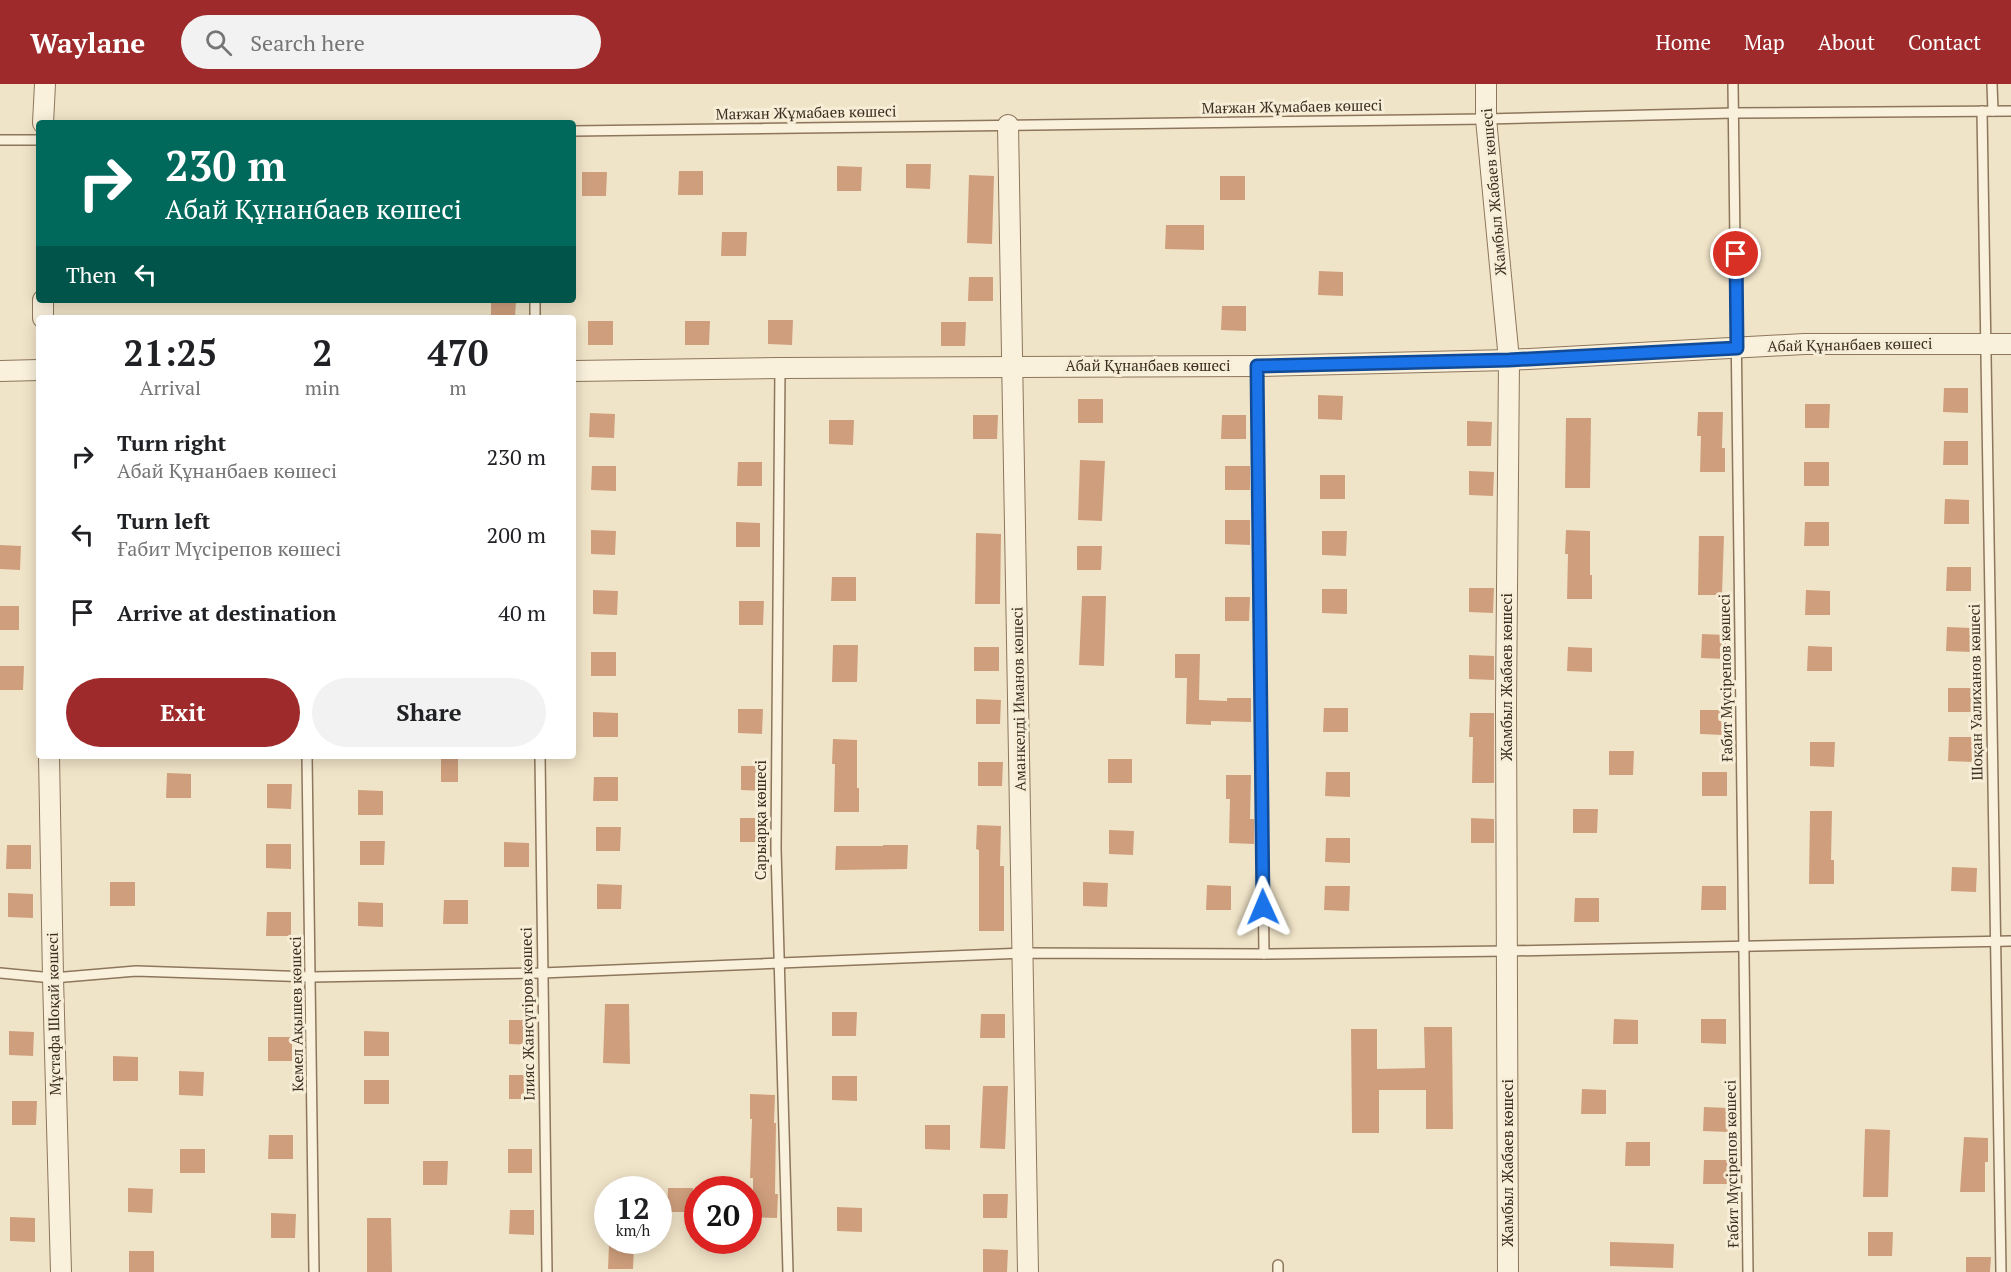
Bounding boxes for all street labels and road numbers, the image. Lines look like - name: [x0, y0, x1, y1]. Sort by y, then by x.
- street label: Мағжан Жұмабаев көшесі: [1201, 94, 1383, 118]
- street label: Мағжан Жұмабаев көшесі: [715, 100, 897, 124]
- street label: Жамбыл Жабаев көшесі: [1476, 107, 1510, 277]
- street label: Абай Құнанбаев көшесі: [1767, 333, 1933, 355]
- street label: Абай Құнанбаев көшесі: [1065, 355, 1231, 375]
- street label: Жамбыл Жабаев көшесі: [1496, 593, 1516, 761]
- street label: Ғабит Мүсірепов көшесі: [1714, 594, 1736, 762]
- street label: Шоқан Уалиханов көшесі: [1963, 604, 1987, 780]
- street label: Аманкелді Иманов көшесі: [1006, 607, 1030, 791]
- street label: Сарыарқа көшесі: [750, 760, 770, 880]
- street label: Ілияс Жансүгіров көшесі: [515, 927, 539, 1101]
- street label: Мұстафа Шоқай көшесі: [42, 932, 64, 1096]
- street label: Кемел Ақышев көшесі: [285, 936, 307, 1092]
- street label: Жамбыл Жабаев көшесі: [1497, 1079, 1517, 1247]
- street label: Ғабит Мүсірепов көшесі: [1720, 1080, 1742, 1248]

